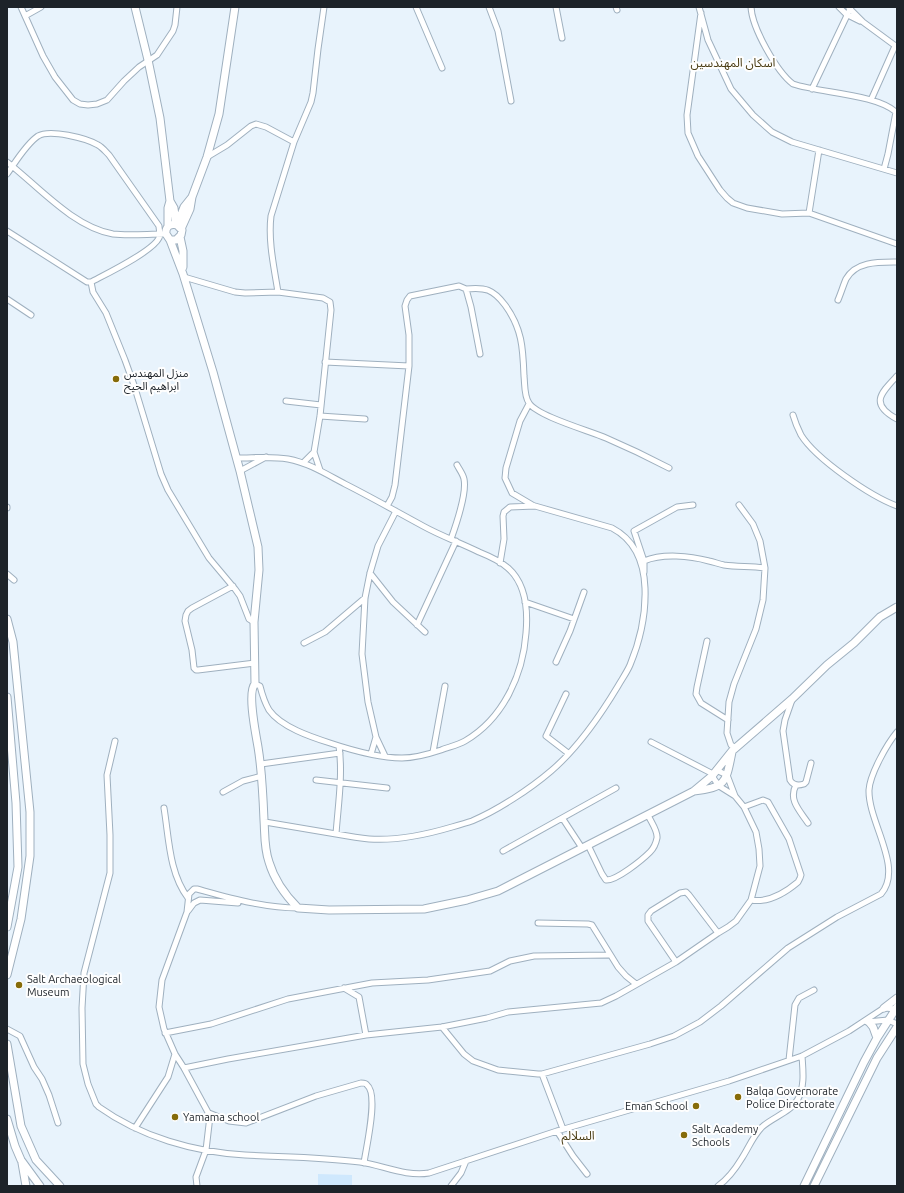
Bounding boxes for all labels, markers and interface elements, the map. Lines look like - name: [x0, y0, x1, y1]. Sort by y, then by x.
- district label: اسكان المهندسين: [691, 56, 776, 70]
- place label: منزل المهندس ابراهيم الحيح: [124, 367, 189, 395]
- marker: منزل المهندس ابراهيم الحيح: [111, 374, 121, 384]
- place label: Salt Archaeological Museum: [27, 973, 121, 998]
- marker: Salt Archaeological Museum: [14, 980, 24, 990]
- place label: Balqa Governorate Police Directorate: [746, 1085, 838, 1110]
- marker: Balqa Governorate Police Directorate: [733, 1092, 743, 1102]
- place label: Eman School: [625, 1100, 688, 1112]
- marker: Eman School: [691, 1101, 701, 1111]
- place label: Yamama school: [183, 1111, 259, 1123]
- marker: Yamama school: [170, 1112, 180, 1122]
- place label: Salt Academy Schools: [692, 1123, 759, 1148]
- district label: السلالم: [561, 1129, 595, 1145]
- marker: Salt Academy Schools: [679, 1130, 689, 1140]

